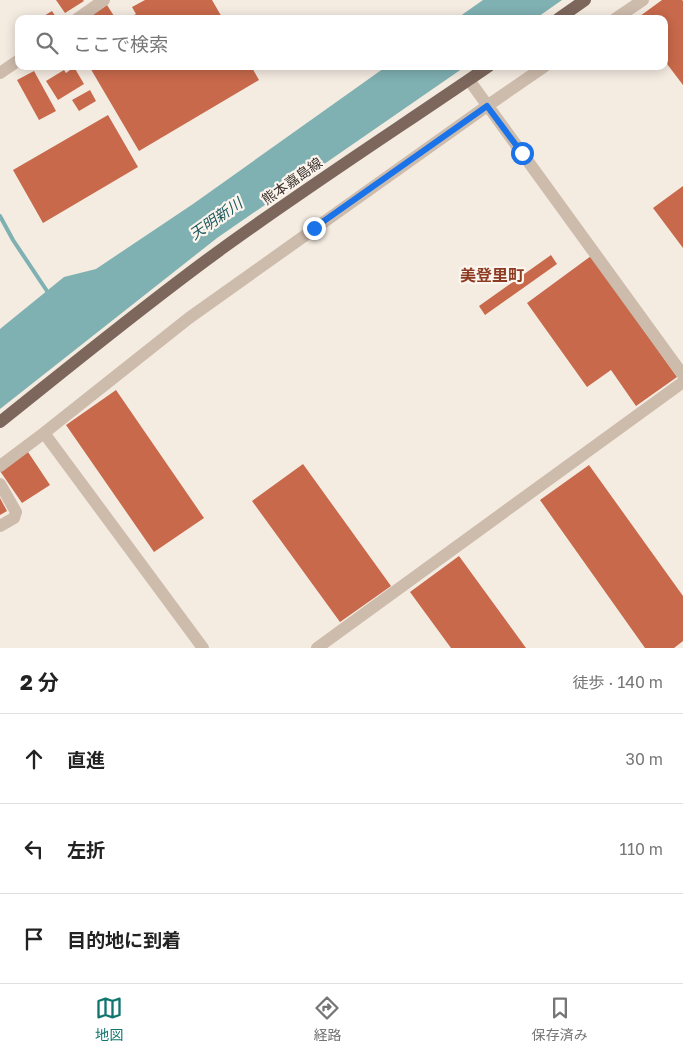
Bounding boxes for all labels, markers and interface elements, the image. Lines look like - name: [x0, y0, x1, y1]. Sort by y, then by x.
- search box: [15, 15, 668, 70]
- icon: search: [33, 29, 61, 57]
- text: ここで検索: [73, 32, 168, 55]
- route start: [511, 142, 534, 165]
- street label: 熊本嘉島線: [258, 154, 325, 208]
- water label: 天明新川: [186, 192, 247, 243]
- route end: [303, 217, 326, 240]
- district label: 美登里町: [460, 265, 524, 285]
- text: 2 分: [20, 669, 59, 695]
- text: 徒歩 · 140 m: [573, 672, 663, 692]
- icon: ahead: [20, 745, 48, 773]
- text: 直進: [67, 748, 105, 771]
- text: 30 m: [626, 749, 663, 769]
- icon: left: [20, 835, 48, 863]
- text: 左折: [67, 838, 105, 861]
- text: 110 m: [619, 839, 663, 859]
- icon: arrive: [20, 925, 48, 953]
- text: 目的地に到着: [67, 928, 181, 951]
- tab: 地図: [95, 994, 123, 1044]
- tab: 経路: [313, 994, 341, 1044]
- tab: 保存済み: [532, 994, 588, 1044]

